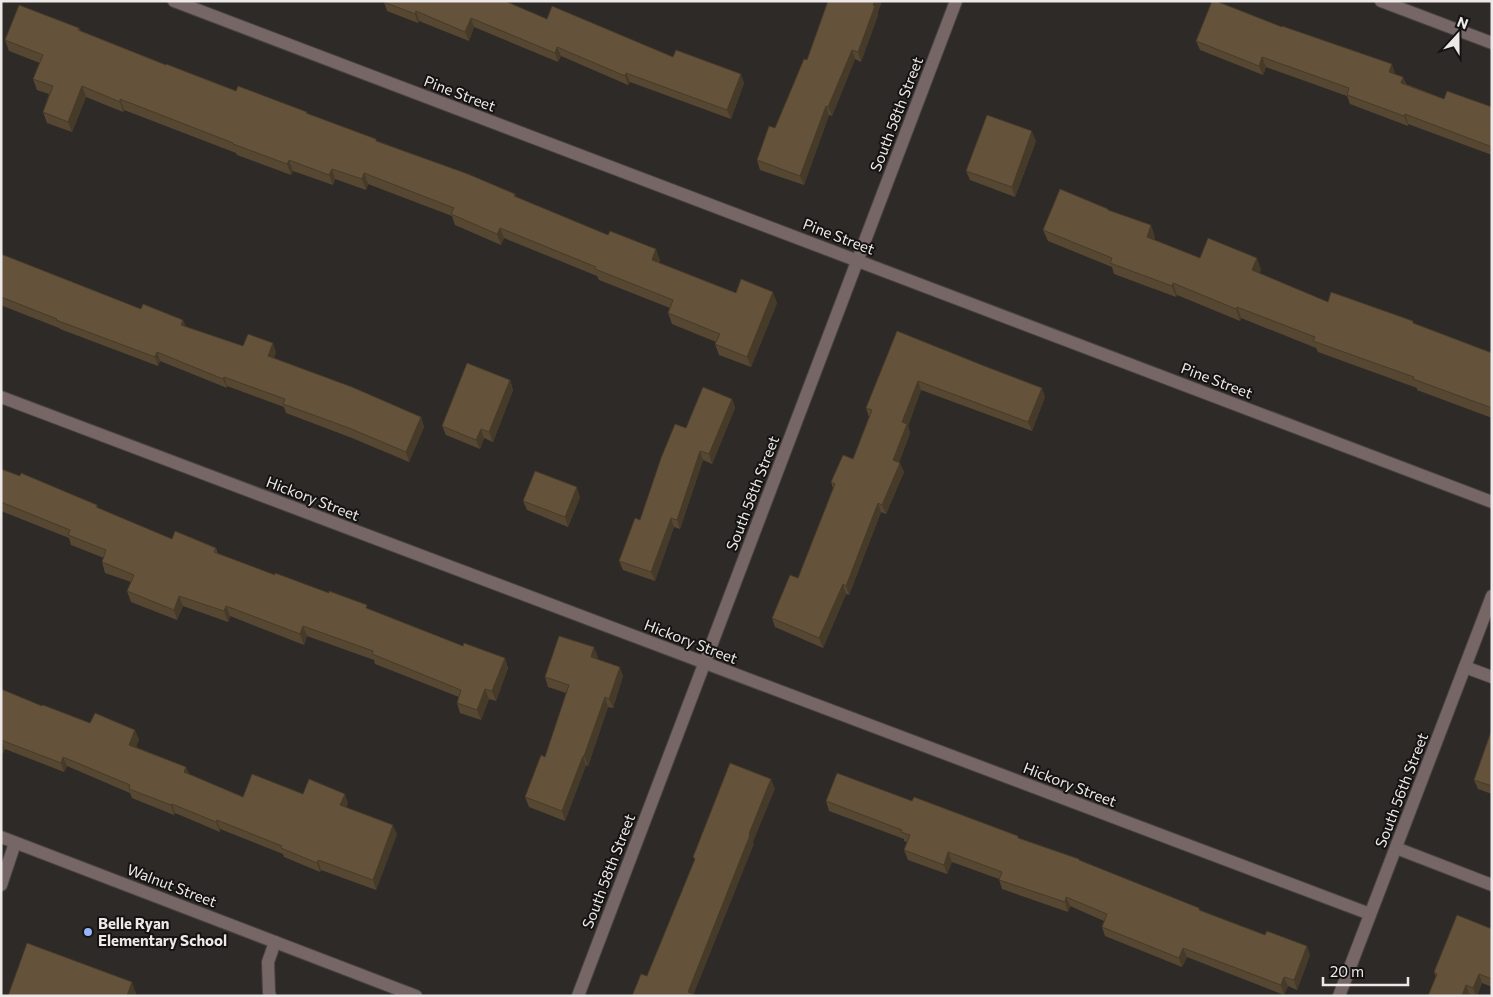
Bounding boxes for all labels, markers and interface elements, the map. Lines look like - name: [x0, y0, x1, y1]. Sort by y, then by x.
- north arrow: [1433, 10, 1483, 60]
- text: N: [1455, 13, 1471, 32]
- street label: South 58th Street: [866, 54, 926, 174]
- street label: Pine Street: [422, 71, 498, 115]
- street label: Pine Street: [801, 214, 877, 258]
- street label: Pine Street: [1179, 358, 1255, 402]
- street label: South 58th Street: [722, 433, 782, 553]
- street label: Hickory Street: [264, 472, 362, 524]
- street label: Hickory Street: [642, 615, 740, 667]
- street label: South 56th Street: [1371, 730, 1431, 850]
- street label: Hickory Street: [1021, 758, 1119, 810]
- street label: South 58th Street: [578, 811, 638, 931]
- street label: Walnut Street: [125, 860, 219, 910]
- place label: Belle Ryan Elementary School: [98, 914, 227, 949]
- marker: Belle Ryan Elementary School: [82, 926, 94, 938]
- scale bar: [1323, 954, 1408, 986]
- text: 20 m: [1330, 962, 1364, 980]

